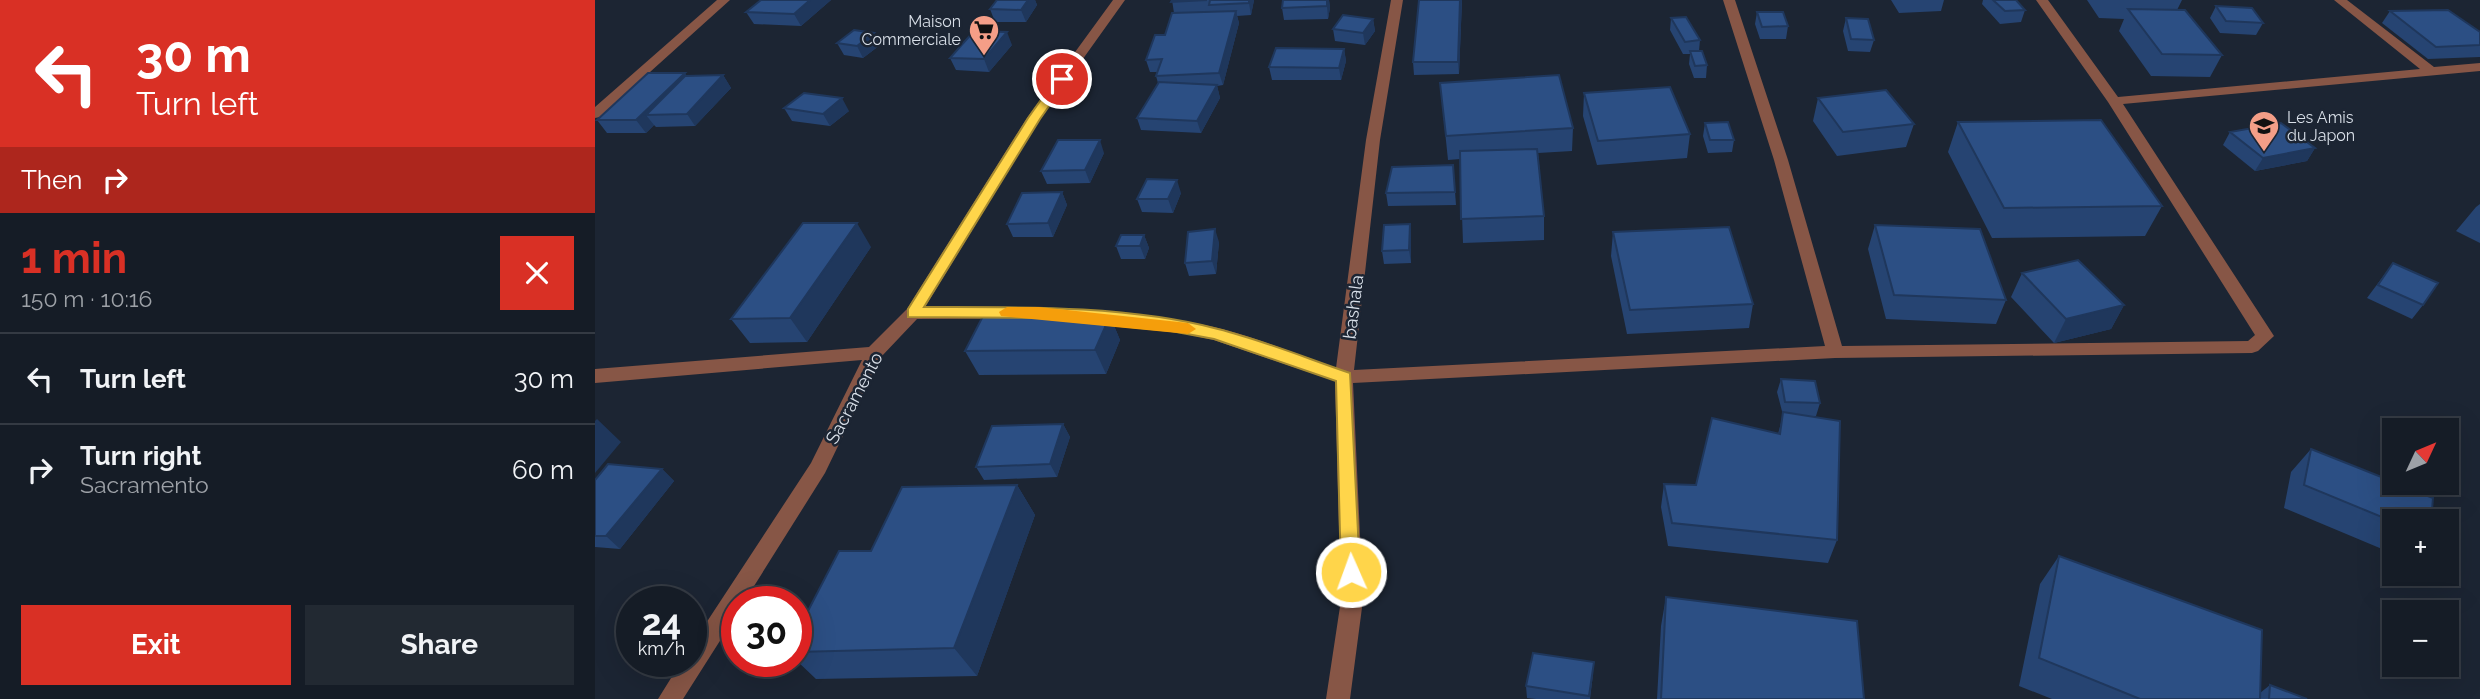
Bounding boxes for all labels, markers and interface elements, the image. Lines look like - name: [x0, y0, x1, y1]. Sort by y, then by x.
- place label: Maison Commerciale: [862, 12, 961, 49]
- supermarket icon: Maison Commerciale: [967, 13, 1001, 57]
- text: 30 m: [136, 26, 251, 83]
- icon: left: [21, 28, 112, 119]
- pin: [1032, 49, 1092, 109]
- icon: arrive: [1043, 60, 1081, 98]
- text: Turn left: [136, 85, 258, 122]
- place label: Les Amis du Japon: [2287, 108, 2355, 145]
- school or university icon: Les Amis du Japon: [2247, 109, 2281, 153]
- icon: right: [96, 161, 134, 199]
- text: Then: [21, 165, 82, 195]
- text: 1 min: [21, 234, 127, 283]
- button: close: [500, 236, 574, 310]
- street label: bashala: [1339, 274, 1367, 340]
- text: 150 m · 10:16: [21, 285, 153, 312]
- street label: Sacramento: [821, 348, 887, 447]
- icon: left: [21, 360, 59, 398]
- text: Turn left: [80, 364, 186, 394]
- text: 30 m: [514, 364, 574, 394]
- north arrow: [2382, 418, 2459, 495]
- map controls: [2382, 418, 2459, 677]
- text: Turn right: [80, 441, 201, 471]
- icon: right: [21, 451, 59, 489]
- text: 60 m: [512, 455, 574, 485]
- text: Sacramento: [80, 471, 209, 498]
- button: +: [2382, 509, 2459, 586]
- position arrow: [1314, 535, 1388, 609]
- speed limit sign: 30: [721, 586, 812, 677]
- button: −: [2382, 600, 2459, 677]
- text: 24: [642, 602, 681, 643]
- button: Exit: [21, 605, 291, 685]
- button: Share: [305, 605, 574, 685]
- text: km/h: [638, 638, 685, 659]

